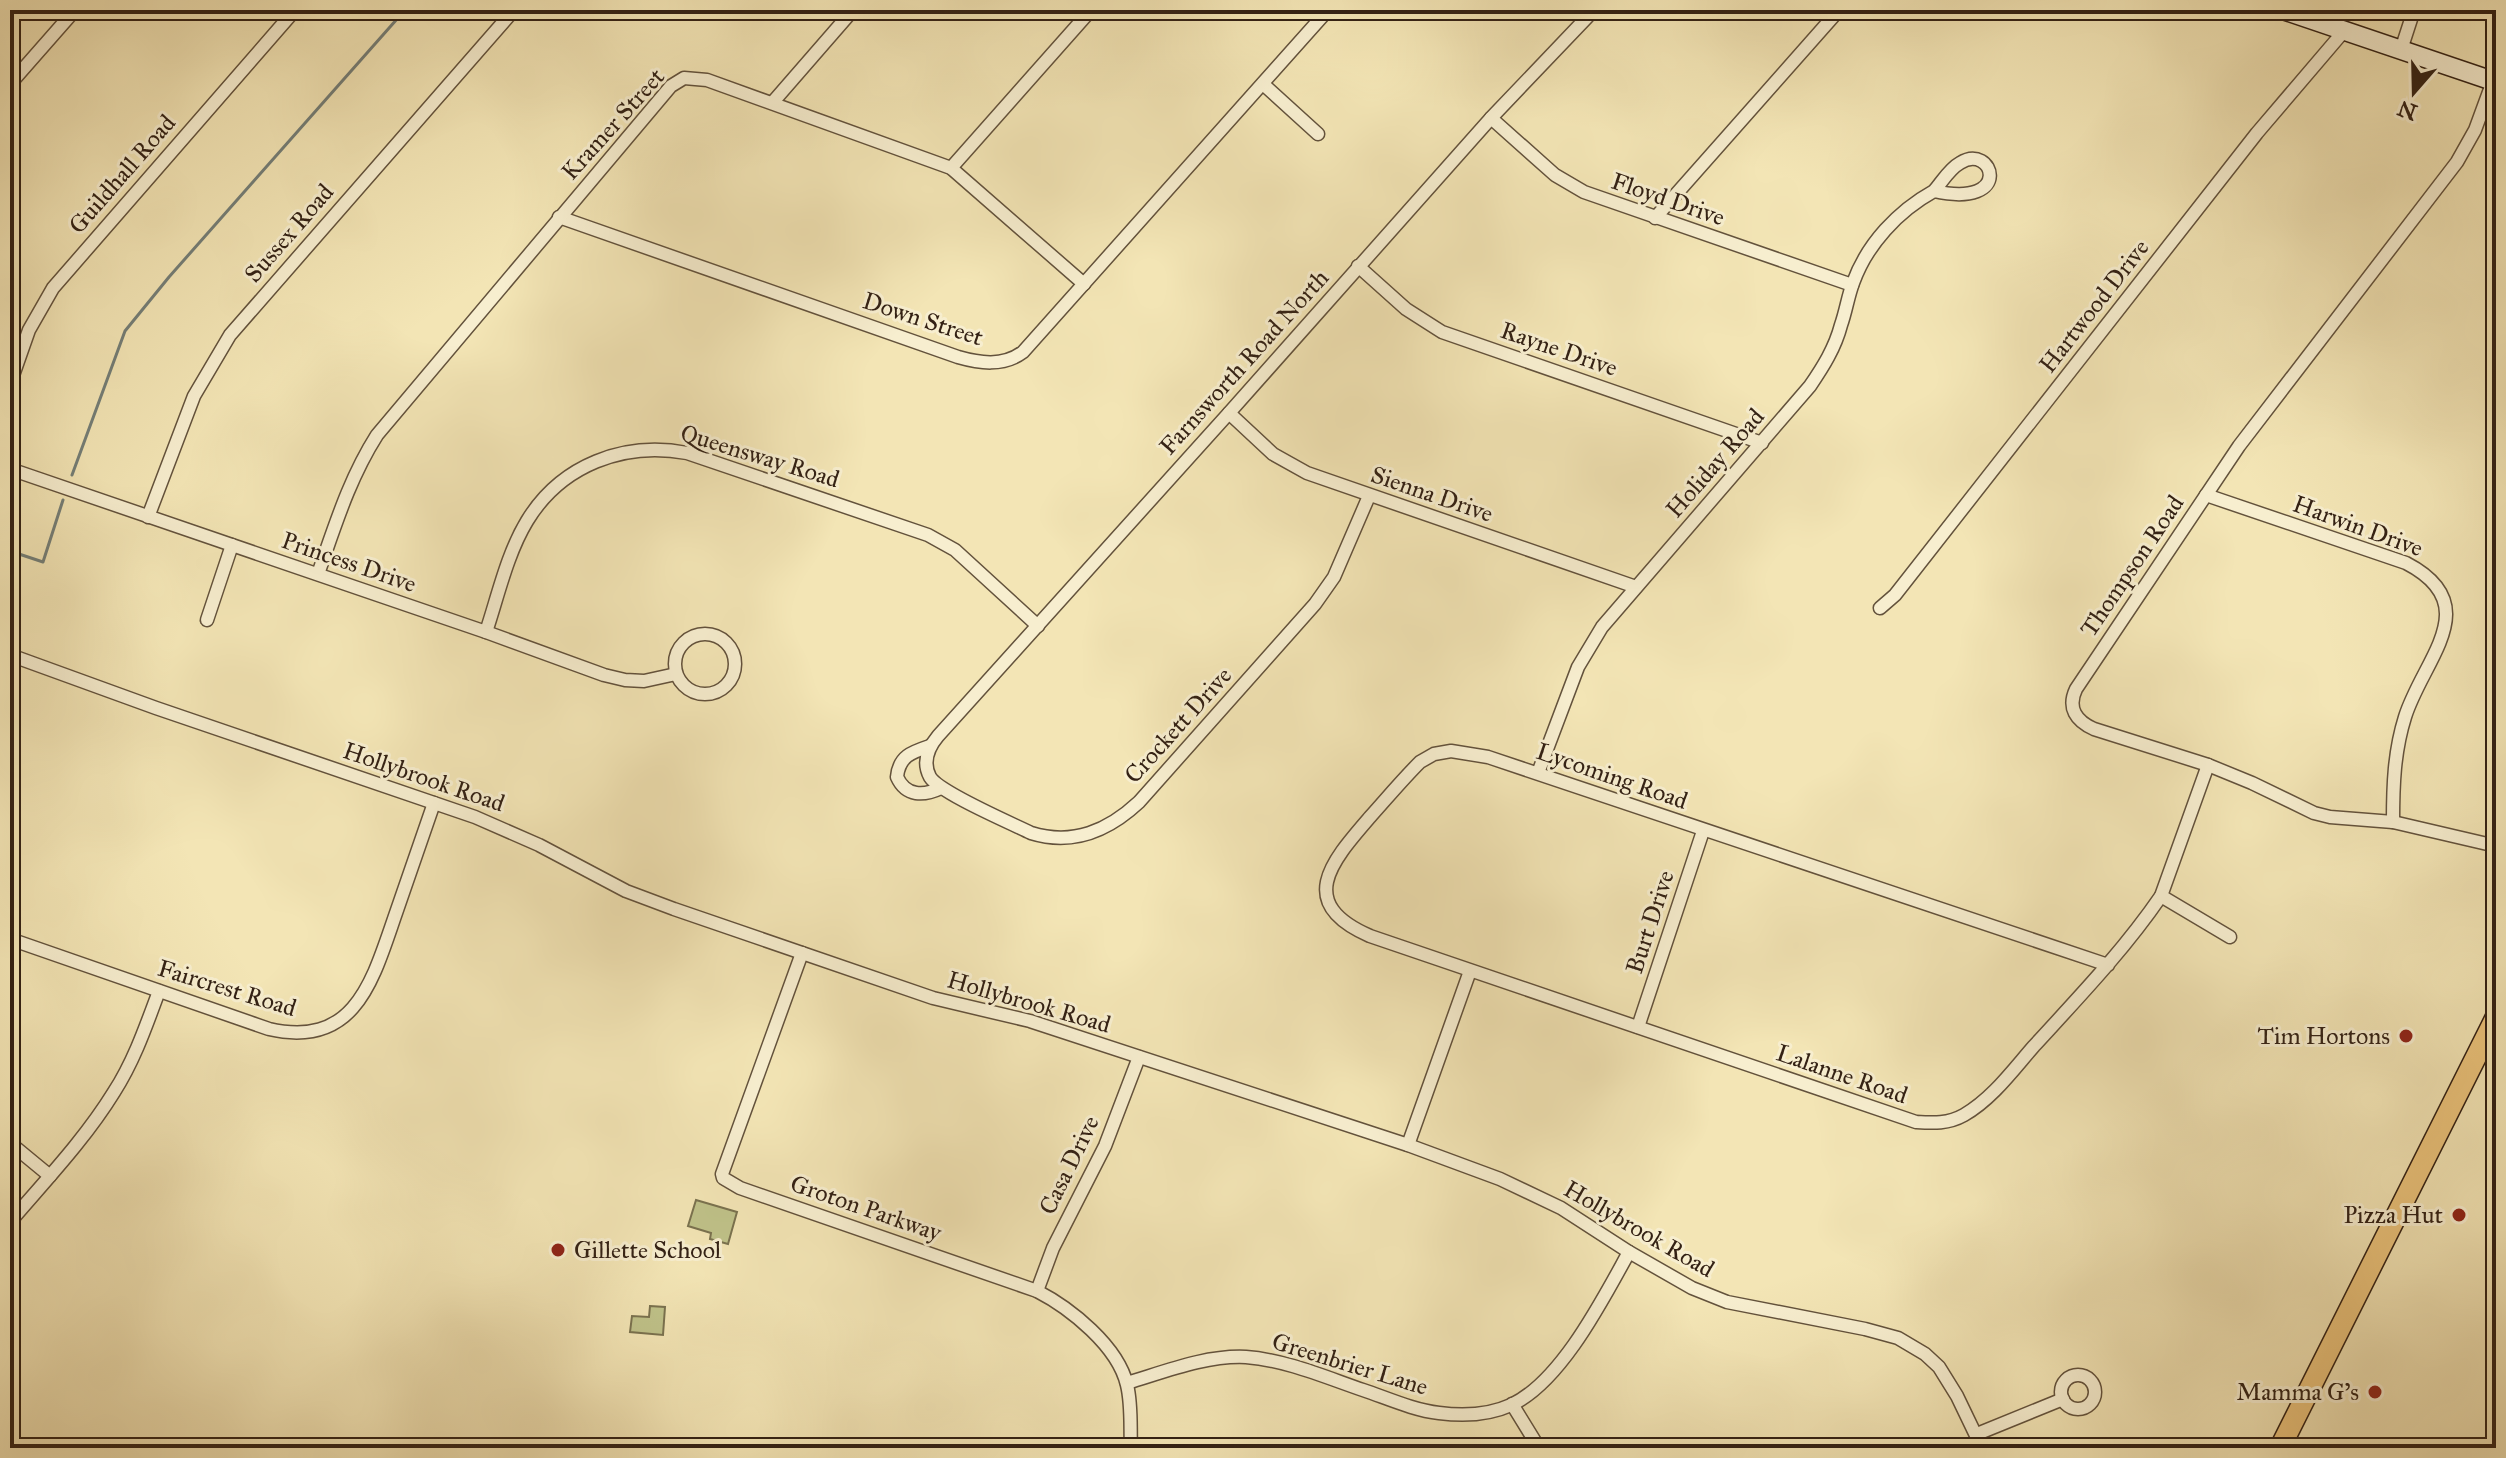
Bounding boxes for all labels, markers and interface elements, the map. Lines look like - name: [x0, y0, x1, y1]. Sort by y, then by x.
- north arrow: [2374, 52, 2454, 132]
- street label: Kramer Street: [555, 62, 671, 186]
- text: N: [2394, 94, 2421, 126]
- street label: Guildhall Road: [62, 108, 182, 240]
- street label: Floyd Drive: [1607, 166, 1729, 232]
- street label: Sussex Road: [238, 177, 340, 289]
- street label: Hartwood Drive: [2033, 233, 2155, 379]
- street label: Farnsworth Road North: [1153, 263, 1335, 461]
- street label: Down Street: [859, 285, 987, 353]
- street label: Rayne Drive: [1497, 315, 1621, 383]
- street label: Holiday Road: [1659, 402, 1771, 524]
- street label: Queensway Road: [677, 418, 843, 494]
- street label: Sienna Drive: [1367, 459, 1497, 529]
- street label: Thompson Road: [2074, 489, 2190, 643]
- street label: Harwin Drive: [2289, 489, 2427, 563]
- street label: Princess Drive: [278, 525, 420, 599]
- street label: Crockett Drive: [1118, 661, 1238, 789]
- street label: Hollybrook Road: [339, 735, 509, 819]
- street label: Lycoming Road: [1532, 736, 1692, 816]
- street label: Burt Drive: [1619, 867, 1681, 977]
- street label: Faircrest Road: [154, 953, 300, 1023]
- street label: Hollybrook Road: [944, 964, 1114, 1040]
- place label: Tim Hortons: [2257, 1021, 2390, 1051]
- marker: Tim Hortons: [2397, 1027, 2415, 1045]
- street label: Lalanne Road: [1772, 1038, 1912, 1110]
- street label: Casa Drive: [1032, 1111, 1106, 1219]
- street label: Groton Parkway: [787, 1168, 946, 1248]
- street label: Hollybrook Road: [1558, 1174, 1720, 1284]
- place label: Pizza Hut: [2343, 1200, 2444, 1230]
- marker: Pizza Hut: [2450, 1206, 2468, 1224]
- place label: Gillette School: [574, 1235, 722, 1265]
- marker: Gillette School: [549, 1241, 567, 1259]
- street label: Greenbrier Lane: [1268, 1326, 1432, 1402]
- place label: Mamma G's: [2236, 1377, 2359, 1407]
- marker: Mamma G's: [2366, 1383, 2384, 1401]

